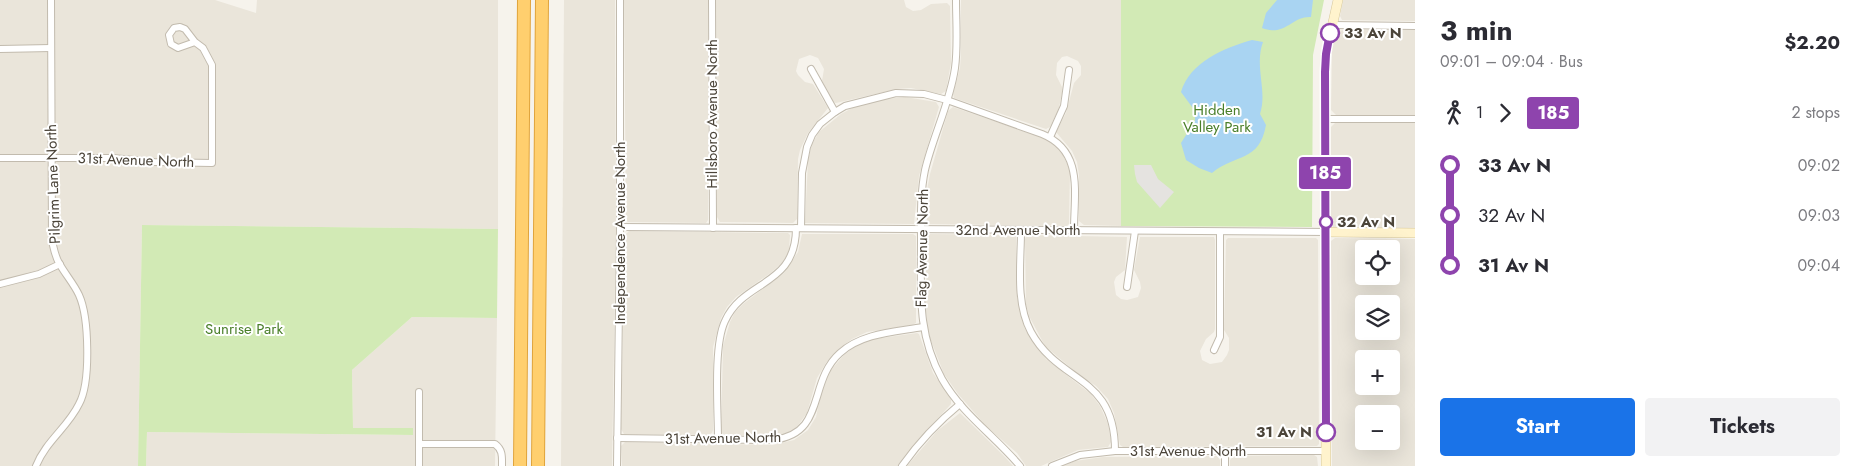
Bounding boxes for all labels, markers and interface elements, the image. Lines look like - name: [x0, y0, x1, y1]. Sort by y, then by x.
- text: 3 min: [1440, 10, 1513, 51]
- place label: 33 Av N: [1344, 22, 1402, 44]
- marker: 33 Av N: [1320, 23, 1340, 43]
- text: $2.20: [1785, 29, 1840, 56]
- street label: Hillsboro Avenue North: [701, 39, 723, 189]
- text: 09:01 – 09:04 · Bus: [1440, 50, 1583, 73]
- park label: Hidden Valley Park: [1183, 99, 1251, 138]
- icon: walk: [1440, 99, 1468, 127]
- icon: forward: [1491, 99, 1519, 127]
- text: 185: [1537, 100, 1569, 126]
- text: 1: [1476, 101, 1483, 124]
- text: 2 stops: [1792, 101, 1840, 124]
- street label: Pilgrim Lane North: [40, 124, 66, 244]
- street label: Independence Avenue North: [609, 141, 631, 325]
- street label: 31st Avenue North: [77, 147, 195, 173]
- text: 33 Av N: [1478, 152, 1551, 179]
- text: 09:02: [1798, 154, 1840, 177]
- line badge: 185: [1296, 157, 1354, 189]
- text: 185: [1309, 160, 1341, 186]
- street label: Flag Avenue North: [910, 188, 934, 308]
- text: 32 Av N: [1478, 202, 1545, 229]
- text: 09:03: [1798, 204, 1840, 227]
- place label: 32 Av N: [1337, 211, 1395, 233]
- marker: 32 Av N: [1319, 215, 1333, 229]
- street label: 32nd Avenue North: [955, 219, 1081, 241]
- map controls: [1355, 240, 1400, 450]
- button: locate: [1355, 240, 1400, 285]
- text: 31 Av N: [1478, 252, 1549, 279]
- text: 09:04: [1797, 254, 1840, 277]
- button: layers: [1355, 295, 1400, 340]
- park label: Sunrise Park: [205, 318, 283, 340]
- button: +: [1355, 350, 1400, 395]
- button: Start: [1440, 398, 1635, 456]
- button: Tickets: [1645, 398, 1840, 456]
- button: −: [1355, 405, 1400, 450]
- place label: 31 Av N: [1256, 421, 1312, 443]
- marker: 31 Av N: [1316, 422, 1336, 442]
- street label: 31st Avenue North: [664, 426, 782, 450]
- street label: 31st Avenue North: [1130, 440, 1246, 462]

